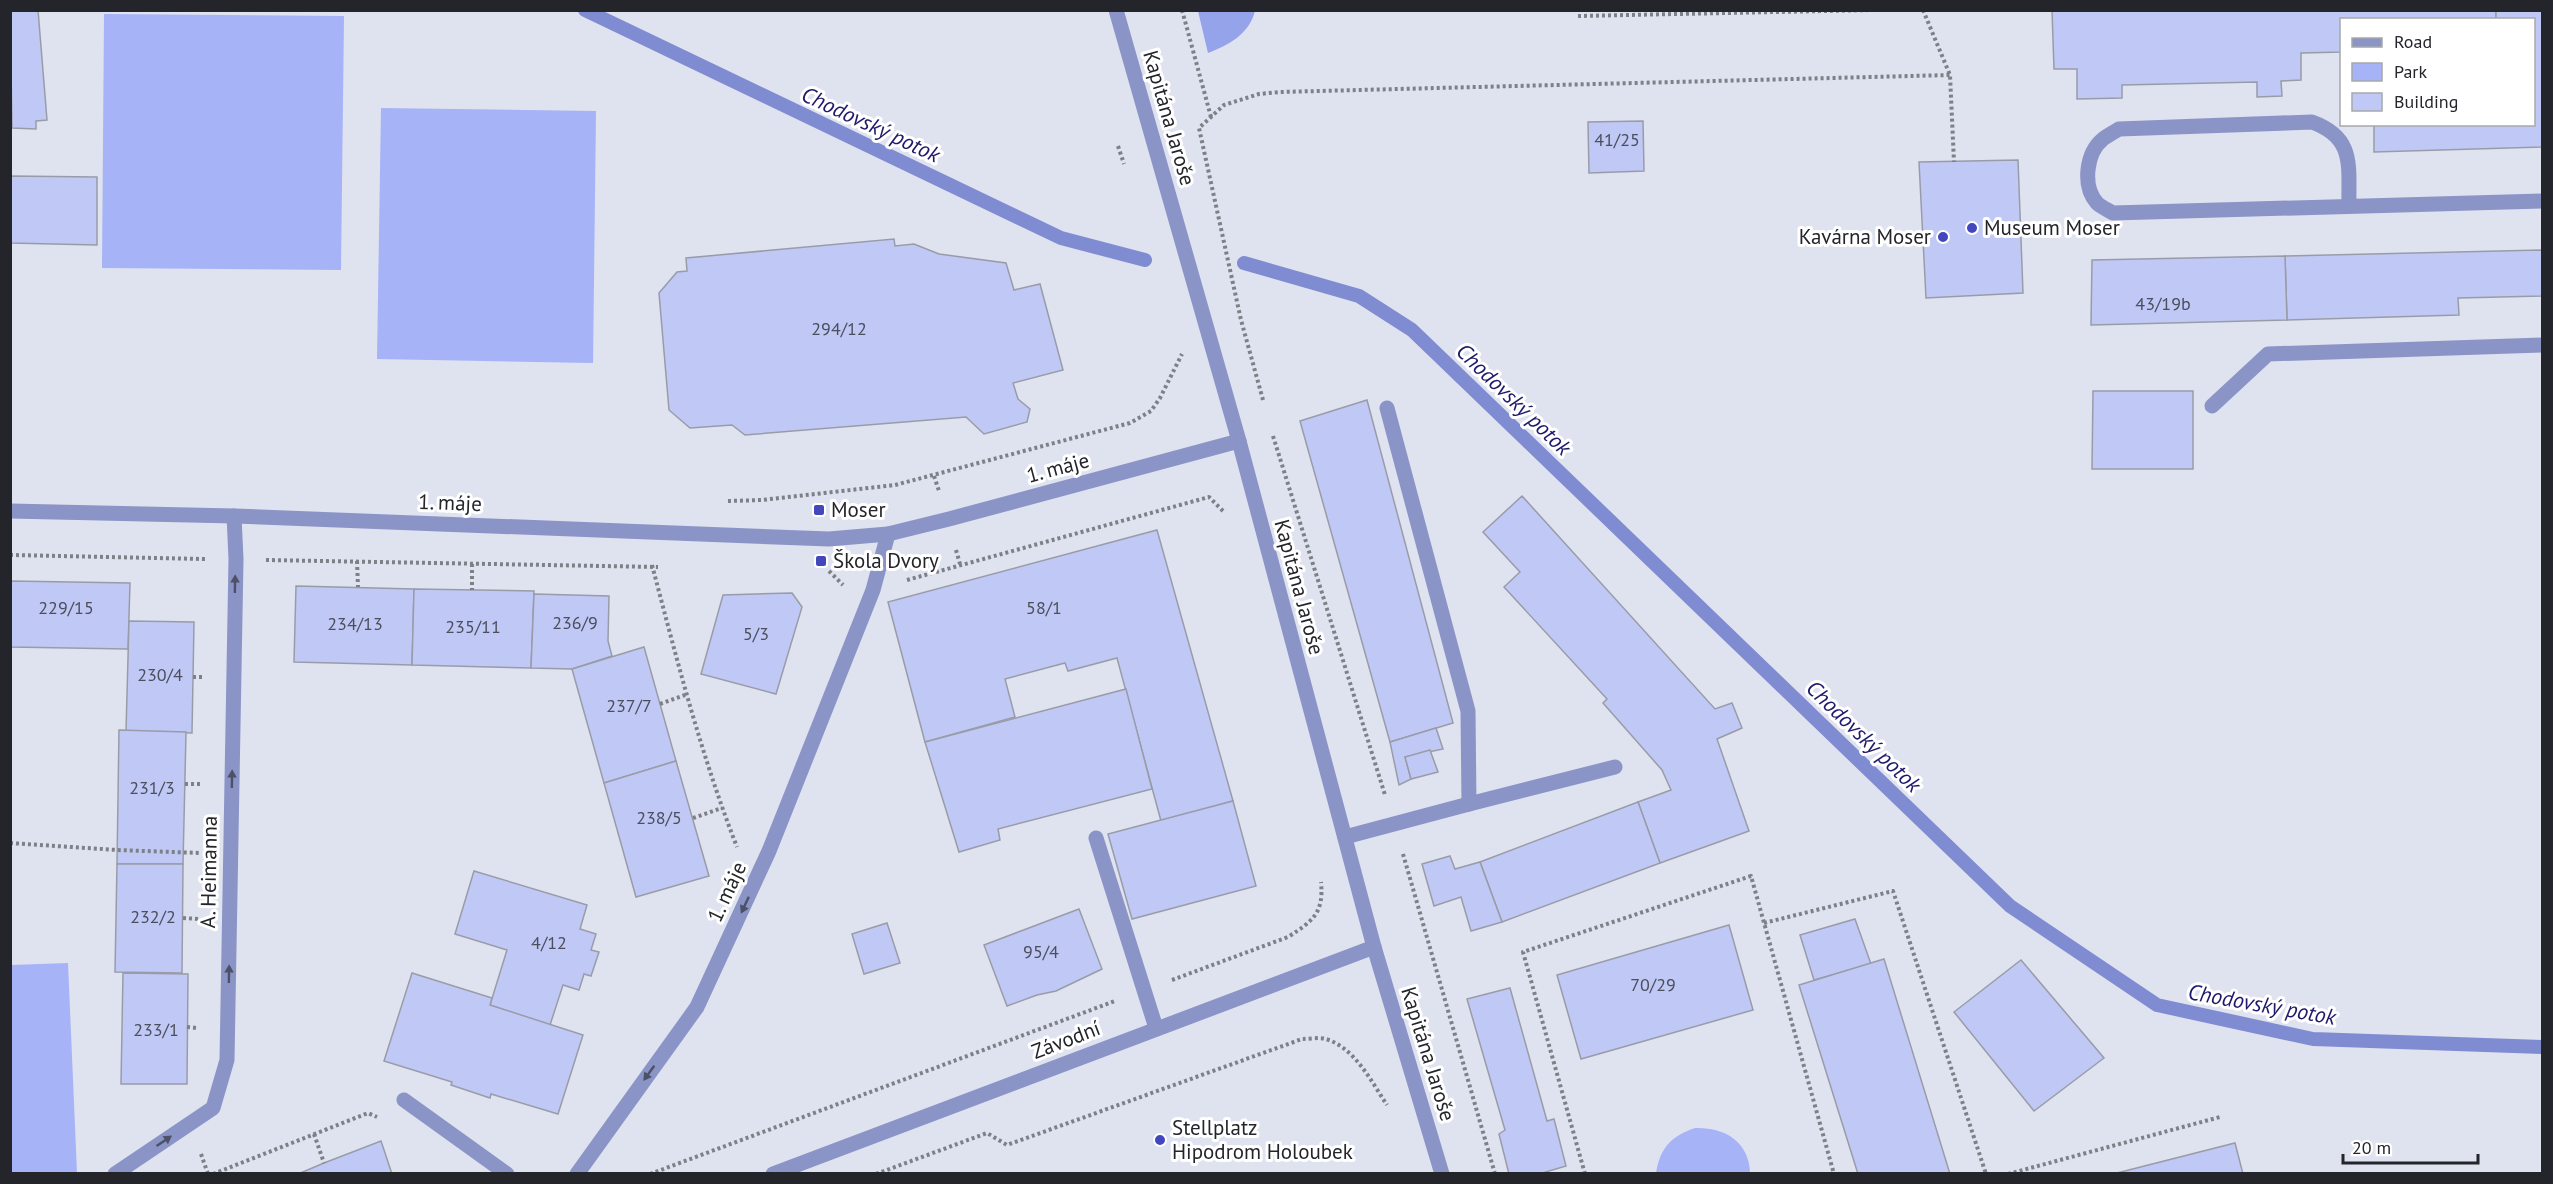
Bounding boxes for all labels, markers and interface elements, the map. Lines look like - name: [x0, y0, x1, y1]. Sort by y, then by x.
- legend: [2340, 18, 2535, 126]
- text: Road: [2394, 30, 2432, 53]
- street label: Kapitána Jaroše: [1137, 47, 1202, 188]
- text: Park: [2394, 60, 2427, 83]
- water label: Chodovský potok: [797, 80, 946, 169]
- text: Building: [2394, 90, 2458, 113]
- house number: 41/25: [1594, 128, 1640, 151]
- place label: Museum Moser: [1984, 214, 2120, 241]
- marker: Museum Moser: [1965, 221, 1979, 235]
- place label: Kavárna Moser: [1799, 223, 1931, 250]
- marker: Kavárna Moser: [1936, 230, 1950, 244]
- house number: 43/19b: [2135, 292, 2191, 315]
- house number: 294/12: [811, 317, 867, 340]
- water label: Chodovský potok: [1450, 337, 1578, 462]
- street label: 1. máje: [1024, 446, 1092, 489]
- street label: 1. máje: [418, 488, 482, 517]
- place label: Moser: [831, 496, 886, 523]
- marker: Moser: [812, 503, 826, 517]
- street label: Kapitána Jaroše: [1268, 516, 1331, 658]
- place label: Škola Dvory: [833, 547, 939, 574]
- marker: Škola Dvory: [814, 554, 828, 568]
- one-way arrow: [231, 575, 240, 594]
- house number: 229/15: [38, 596, 94, 619]
- house number: 58/1: [1026, 596, 1062, 619]
- house number: 236/9: [552, 611, 598, 634]
- house number: 234/13: [327, 612, 383, 635]
- house number: 235/11: [445, 615, 501, 638]
- house number: 5/3: [743, 622, 769, 645]
- house number: 230/4: [137, 663, 183, 686]
- water label: Chodovský potok: [1800, 674, 1928, 799]
- house number: 237/7: [606, 694, 652, 717]
- one-way arrow: [227, 770, 237, 789]
- house number: 231/3: [129, 776, 175, 799]
- house number: 238/5: [636, 806, 682, 829]
- street label: A. Heimanna: [194, 815, 223, 929]
- street label: 1. máje: [701, 857, 752, 926]
- one-way arrow: [741, 896, 750, 913]
- house number: 232/2: [130, 905, 176, 928]
- house number: 4/12: [531, 931, 567, 954]
- house number: 95/4: [1023, 940, 1059, 963]
- one-way arrow: [224, 965, 233, 984]
- house number: 70/29: [1630, 973, 1676, 996]
- water label: Chodovský potok: [2186, 977, 2339, 1031]
- street label: Kapitána Jaroše: [1395, 983, 1462, 1124]
- street label: Závodní: [1028, 1014, 1104, 1065]
- house number: 233/1: [133, 1018, 179, 1041]
- one-way arrow: [643, 1065, 655, 1081]
- place label: Stellplatz Hipodrom Holoubek: [1172, 1114, 1353, 1165]
- scale bar: [2343, 1127, 2478, 1165]
- marker: Stellplatz Hipodrom Holoubek: [1153, 1133, 1167, 1147]
- one-way arrow: [155, 1135, 171, 1147]
- text: 20 m: [2352, 1136, 2391, 1159]

